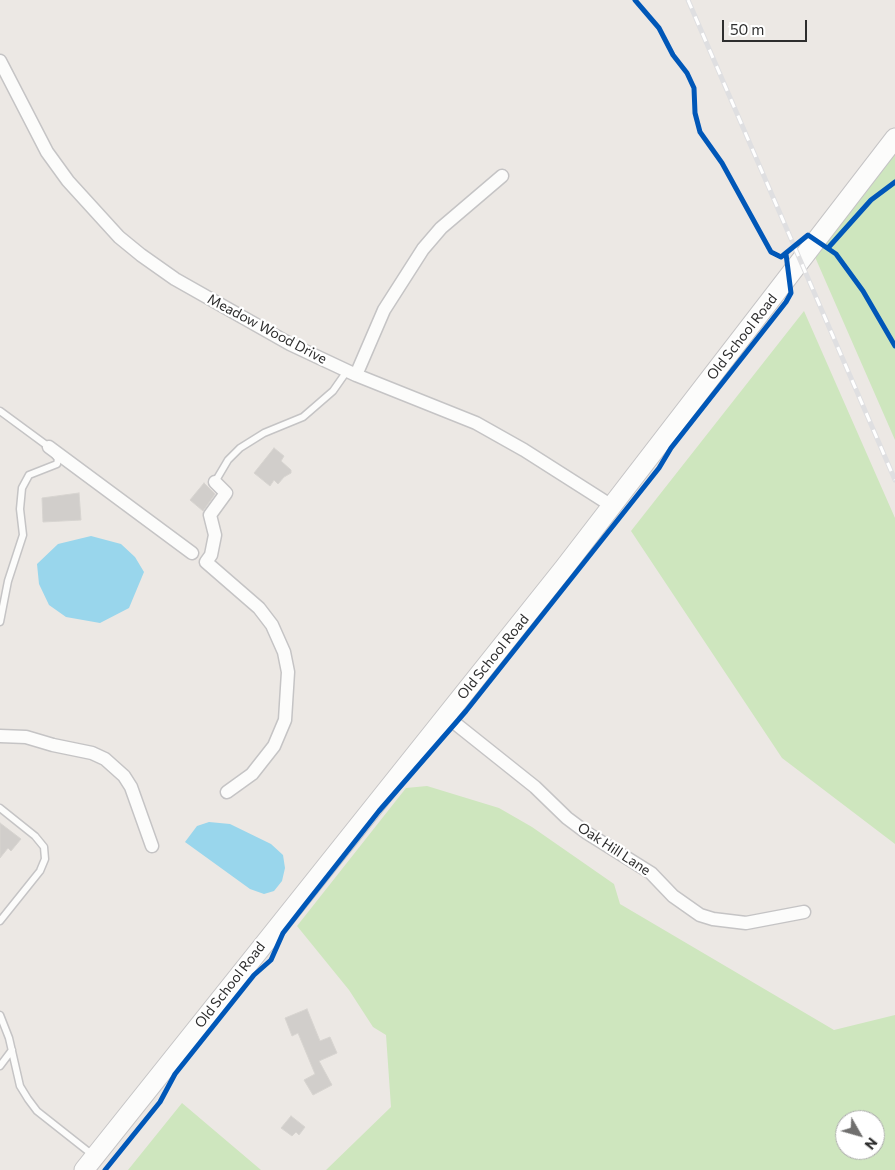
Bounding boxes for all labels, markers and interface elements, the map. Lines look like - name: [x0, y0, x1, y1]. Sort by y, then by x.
- scale bar: [725, 10, 810, 42]
- text: 50 m: [730, 20, 764, 38]
- street label: Meadow Wood Drive: [204, 290, 330, 368]
- street label: Old School Road: [703, 291, 781, 383]
- street label: Old School Road: [454, 611, 532, 703]
- street label: Oak Hill Lane: [574, 819, 654, 879]
- street label: Old School Road: [191, 939, 269, 1031]
- north arrow: [835, 1110, 885, 1160]
- text: N: [861, 1135, 881, 1153]

